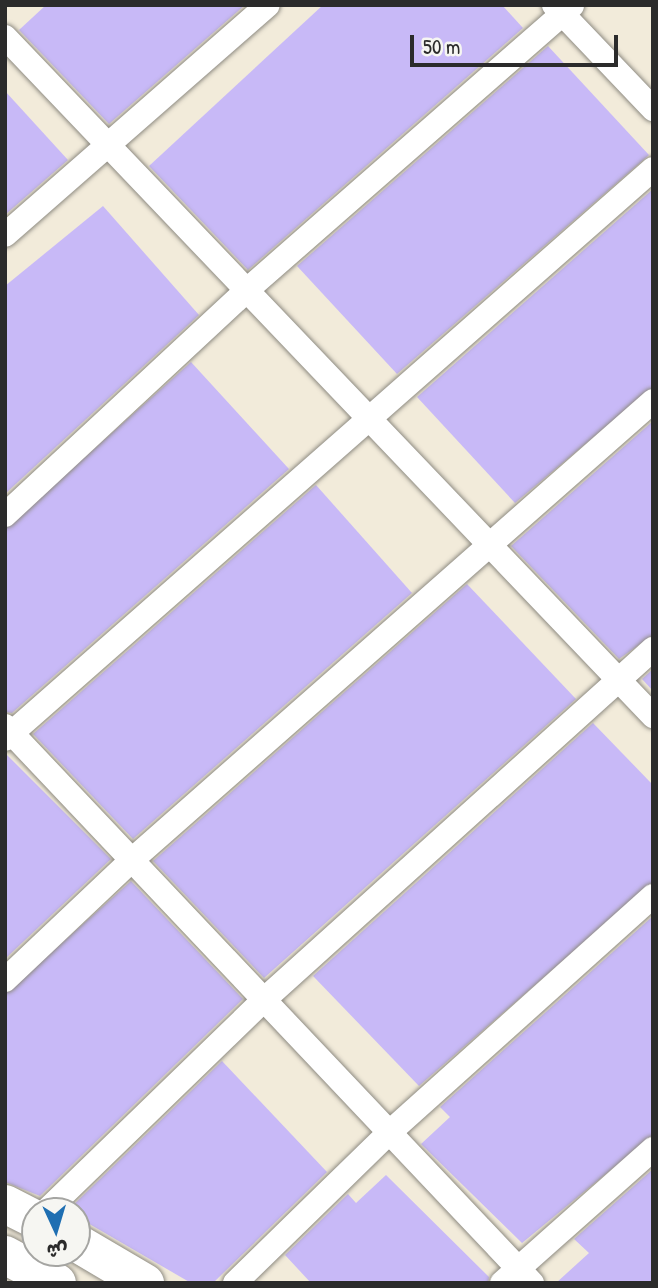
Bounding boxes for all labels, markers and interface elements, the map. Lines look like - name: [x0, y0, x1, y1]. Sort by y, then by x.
- scale bar: [413, 21, 621, 65]
- text: 50 m: [423, 32, 460, 61]
- north arrow: [21, 1197, 91, 1267]
- text: ش: [46, 1237, 69, 1265]

